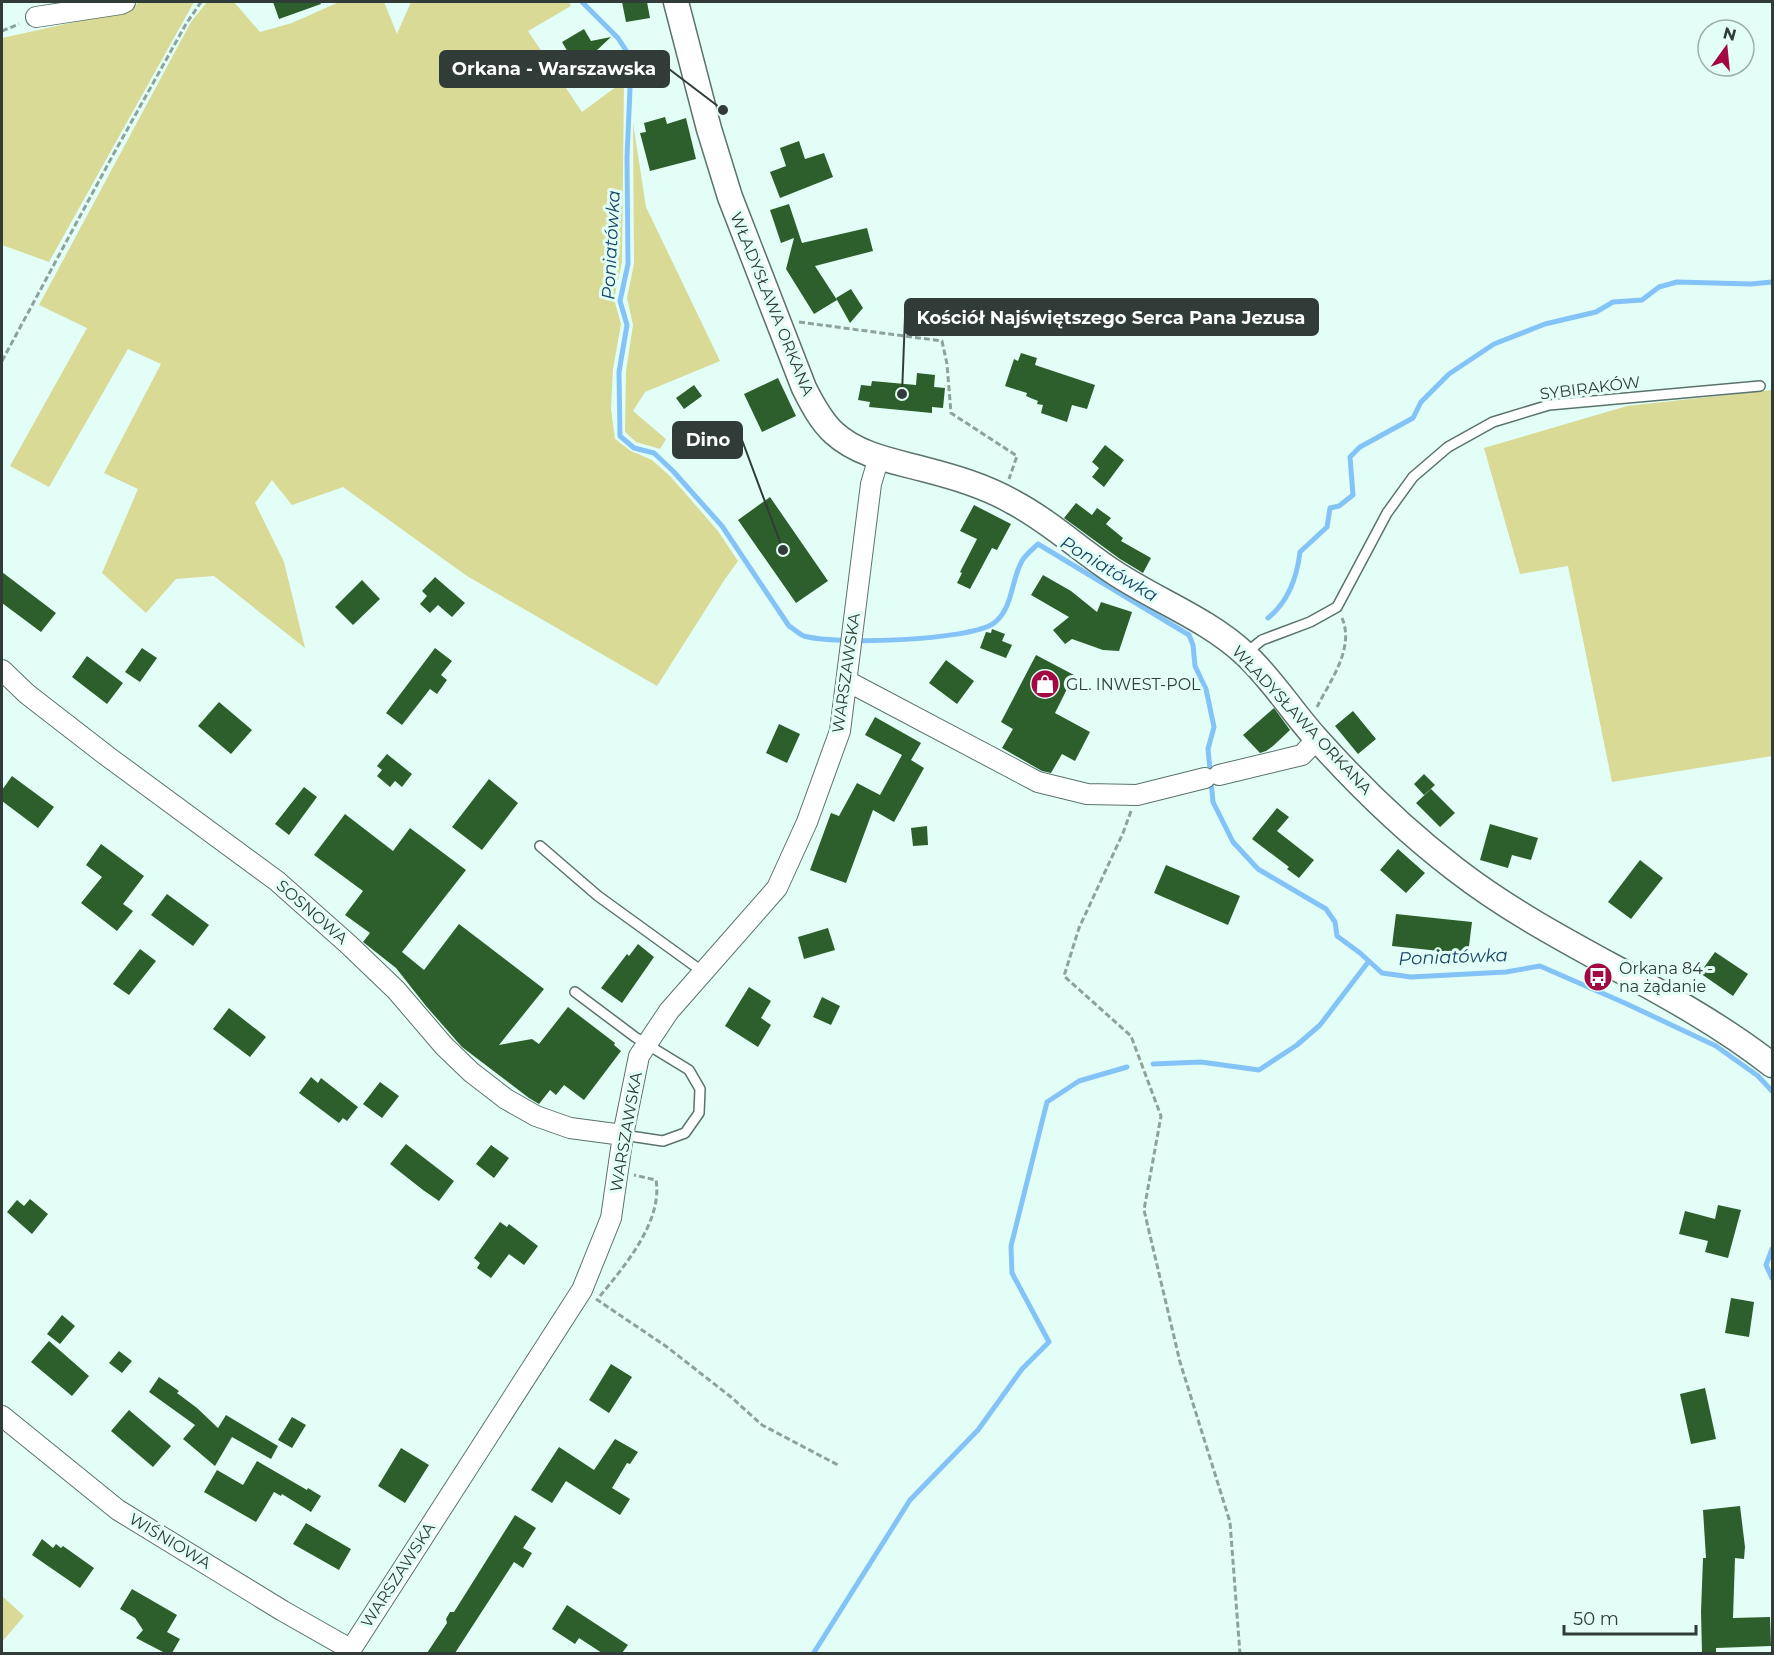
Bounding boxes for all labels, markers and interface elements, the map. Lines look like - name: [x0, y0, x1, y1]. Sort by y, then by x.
- north arrow: [1696, 18, 1756, 78]
- text: N: [1721, 23, 1738, 45]
- callout: Orkana - Warszawska: [440, 51, 669, 87]
- text: Orkana - Warszawska: [452, 58, 656, 80]
- water label: Poniatówka: [597, 190, 625, 300]
- street label: WŁADYSŁAWA ORKANA: [726, 209, 818, 399]
- callout: Kościół Najświętszego Serca Pana Jezusa: [905, 299, 1318, 335]
- text: Kościół Najświętszego Serca Pana Jezusa: [917, 307, 1305, 329]
- street label: SYBIRAKÓW: [1539, 372, 1642, 404]
- callout: Dino: [673, 422, 742, 458]
- text: Dino: [686, 429, 730, 451]
- water label: Poniatówka: [1056, 531, 1162, 607]
- street label: WARSZAWSKA: [828, 611, 864, 734]
- street label: WŁADYSŁAWA ORKANA: [1228, 642, 1376, 799]
- shop icon: GL. INWEST-POL: [1029, 668, 1061, 700]
- place label: GL. INWEST-POL: [1066, 675, 1201, 694]
- street label: SOSNOWA: [273, 876, 352, 948]
- water label: Poniatówka: [1398, 944, 1508, 970]
- place label: Orkana 84 - na żądanie: [1619, 959, 1713, 996]
- bus stop icon: Orkana 84 - na żądanie: [1582, 961, 1614, 993]
- street label: WARSZAWSKA: [606, 1070, 646, 1193]
- street label: WIŚNIOWA: [126, 1509, 215, 1573]
- street label: WARSZAWSKA: [357, 1519, 439, 1631]
- scale bar: [1564, 1598, 1696, 1636]
- text: 50 m: [1573, 1608, 1619, 1630]

